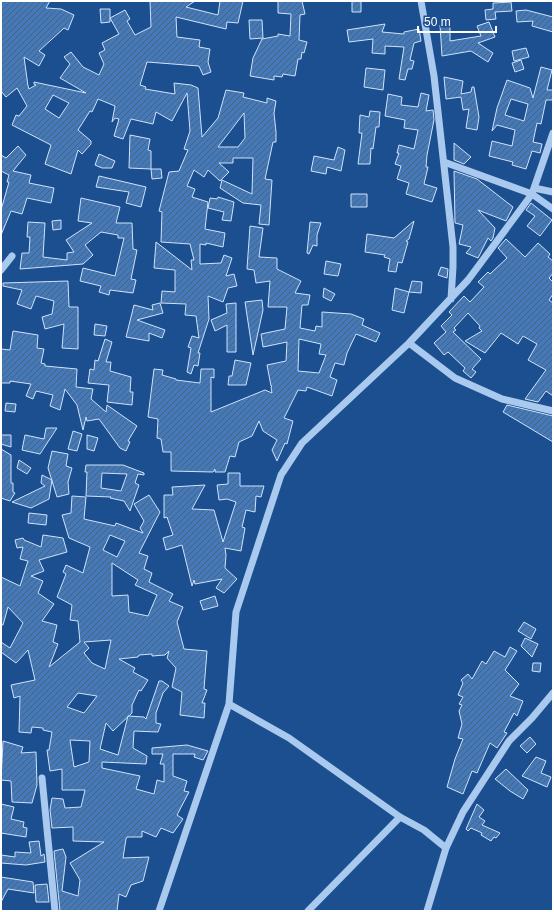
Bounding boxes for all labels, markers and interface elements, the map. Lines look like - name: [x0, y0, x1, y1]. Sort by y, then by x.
- scale bar: [418, 8, 496, 34]
- text: 50 m: [424, 15, 451, 29]

